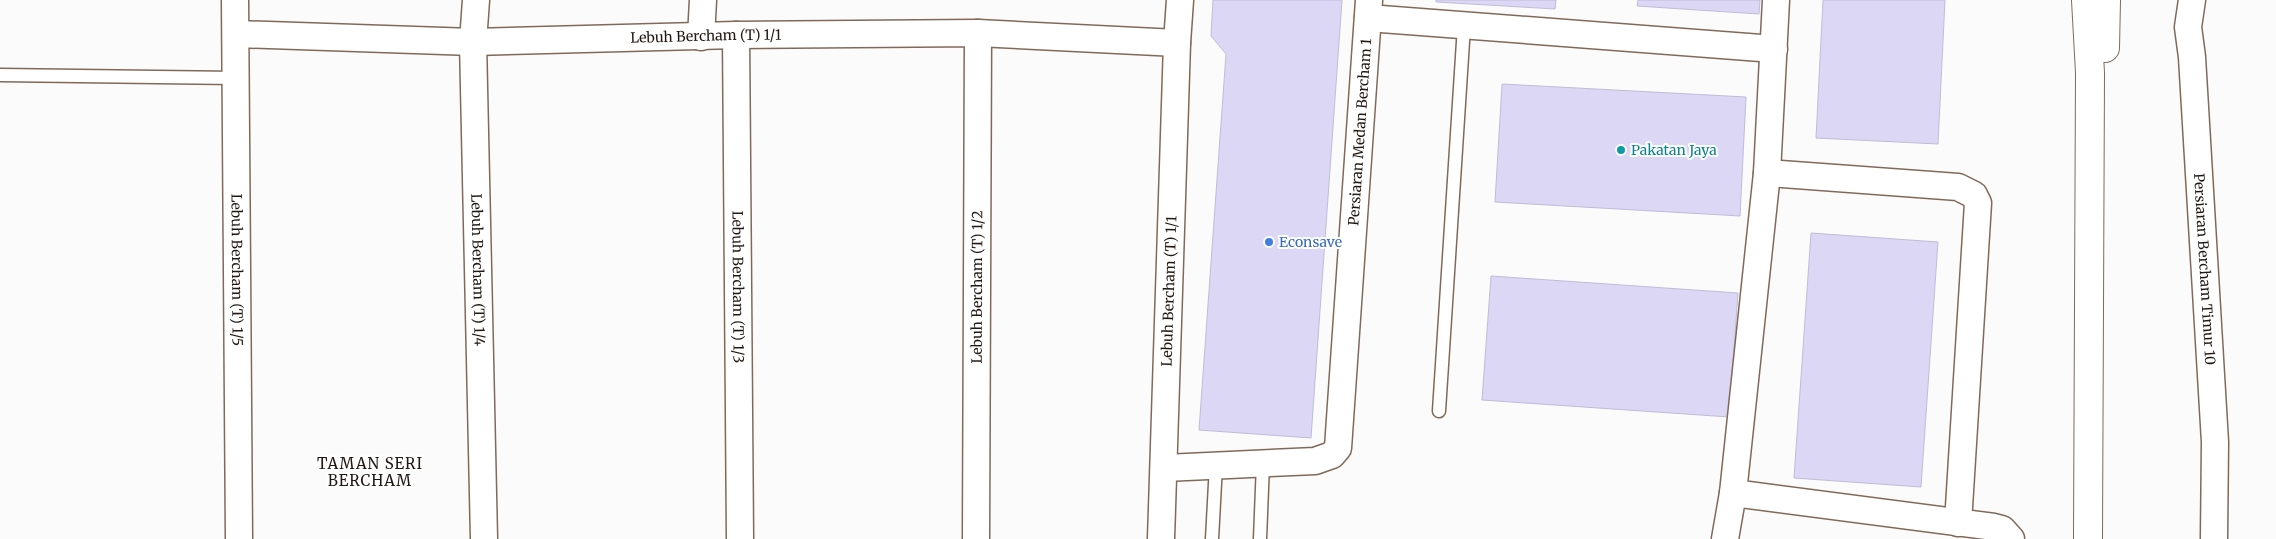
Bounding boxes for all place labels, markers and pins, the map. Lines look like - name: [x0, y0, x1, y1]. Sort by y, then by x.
- place label: Pakatan Jaya: [1631, 141, 1717, 159]
- marker: Pakatan Jaya: [1615, 144, 1627, 156]
- place label: Econsave: [1279, 233, 1342, 251]
- marker: Econsave: [1263, 236, 1275, 248]

